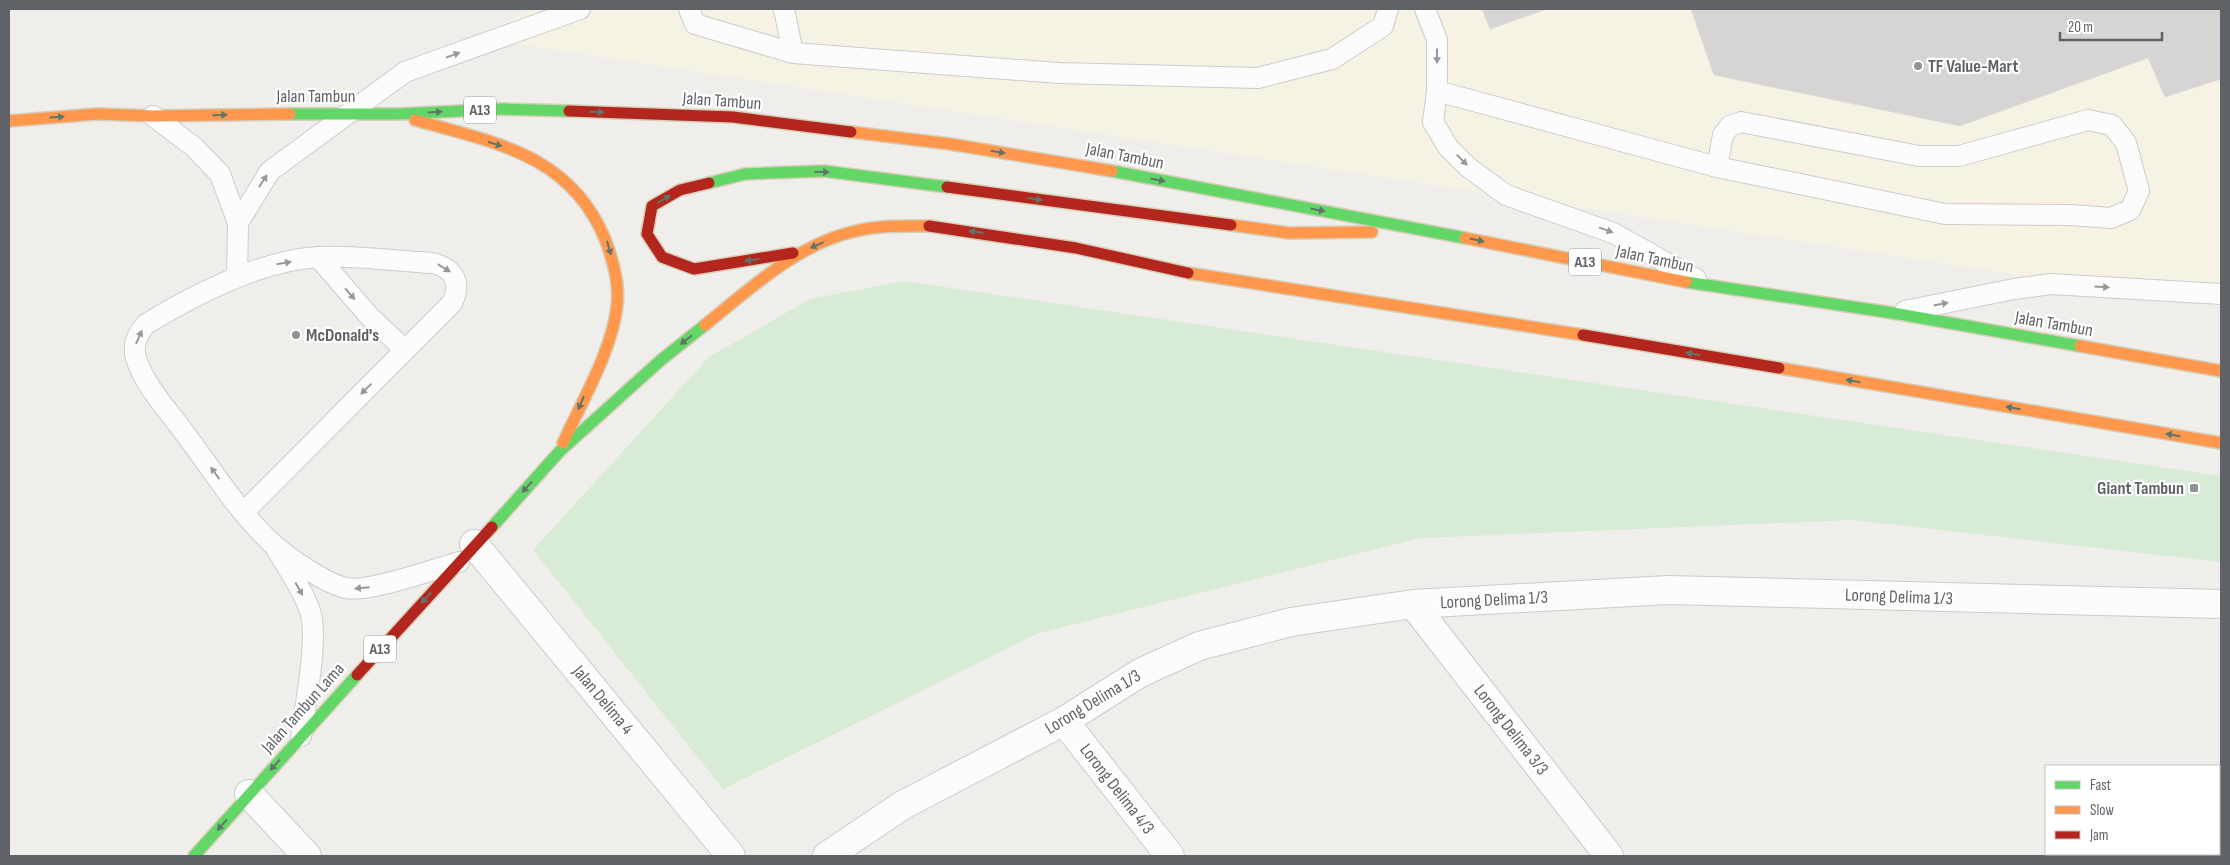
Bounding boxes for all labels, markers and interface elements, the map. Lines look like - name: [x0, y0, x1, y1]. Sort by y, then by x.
- scale bar: [2060, 10, 2162, 42]
- text: 20 m: [2068, 18, 2093, 37]
- one-way arrow: [1433, 48, 1441, 64]
- one-way arrow: [445, 51, 460, 58]
- place label: TF Value-Mart: [1928, 56, 2018, 77]
- marker: TF Value-Mart: [1912, 60, 1924, 72]
- street label: Jalan Tambun: [276, 86, 355, 107]
- street label: Jalan Tambun: [681, 88, 762, 114]
- road number: A13: [464, 96, 496, 124]
- one-way arrow: [427, 108, 443, 116]
- one-way arrow: [589, 109, 605, 117]
- one-way arrow: [212, 111, 228, 119]
- one-way arrow: [50, 112, 66, 120]
- street label: Jalan Tambun: [1083, 138, 1166, 174]
- one-way arrow: [488, 141, 503, 149]
- one-way arrow: [990, 148, 1006, 156]
- one-way arrow: [1455, 154, 1467, 166]
- one-way arrow: [814, 168, 830, 176]
- one-way arrow: [258, 174, 268, 187]
- one-way arrow: [1150, 176, 1166, 184]
- one-way arrow: [657, 195, 670, 204]
- one-way arrow: [1027, 195, 1043, 203]
- one-way arrow: [1310, 206, 1326, 214]
- one-way arrow: [1599, 226, 1614, 234]
- one-way arrow: [968, 228, 984, 236]
- one-way arrow: [1470, 236, 1485, 244]
- street label: Jalan Tambun: [1613, 240, 1696, 277]
- one-way arrow: [605, 241, 613, 256]
- one-way arrow: [810, 241, 824, 249]
- road number: A13: [1569, 248, 1601, 276]
- one-way arrow: [743, 256, 759, 264]
- one-way arrow: [276, 258, 292, 266]
- one-way arrow: [437, 264, 451, 273]
- one-way arrow: [2094, 284, 2110, 292]
- one-way arrow: [344, 288, 356, 300]
- one-way arrow: [1934, 299, 1950, 307]
- street label: Jalan Tambun: [2012, 307, 2095, 341]
- place label: McDonald's: [306, 325, 379, 346]
- one-way arrow: [134, 329, 143, 344]
- marker: McDonald's: [290, 329, 302, 341]
- one-way arrow: [680, 335, 693, 346]
- one-way arrow: [1684, 349, 1700, 357]
- one-way arrow: [1844, 376, 1860, 384]
- one-way arrow: [360, 383, 372, 395]
- one-way arrow: [576, 396, 584, 410]
- one-way arrow: [2005, 404, 2021, 412]
- one-way arrow: [2165, 431, 2181, 439]
- one-way arrow: [210, 466, 220, 480]
- place label: Giant Tambun: [2097, 478, 2184, 499]
- one-way arrow: [521, 481, 532, 494]
- marker: Giant Tambun: [2188, 482, 2200, 494]
- one-way arrow: [295, 581, 303, 596]
- one-way arrow: [353, 584, 369, 592]
- street label: Lorong Delima 1/3: [1845, 585, 1953, 609]
- street label: Lorong Delima 1/3: [1440, 587, 1548, 613]
- one-way arrow: [420, 591, 432, 603]
- road number: A13: [364, 636, 396, 662]
- street label: Jalan Tambun Lama: [256, 659, 349, 758]
- street label: Jalan Delima 4: [567, 660, 638, 739]
- street label: Lorong Delima 1/3: [1041, 665, 1145, 739]
- street label: Lorong Delima 3/3: [1469, 681, 1553, 779]
- street label: Lorong Delima 4/3: [1075, 740, 1159, 838]
- one-way arrow: [269, 759, 280, 772]
- legend: [2045, 765, 2220, 855]
- text: Fast: [2090, 776, 2112, 795]
- text: Slow: [2090, 801, 2114, 820]
- one-way arrow: [216, 819, 227, 832]
- text: Jam: [2089, 826, 2108, 845]

